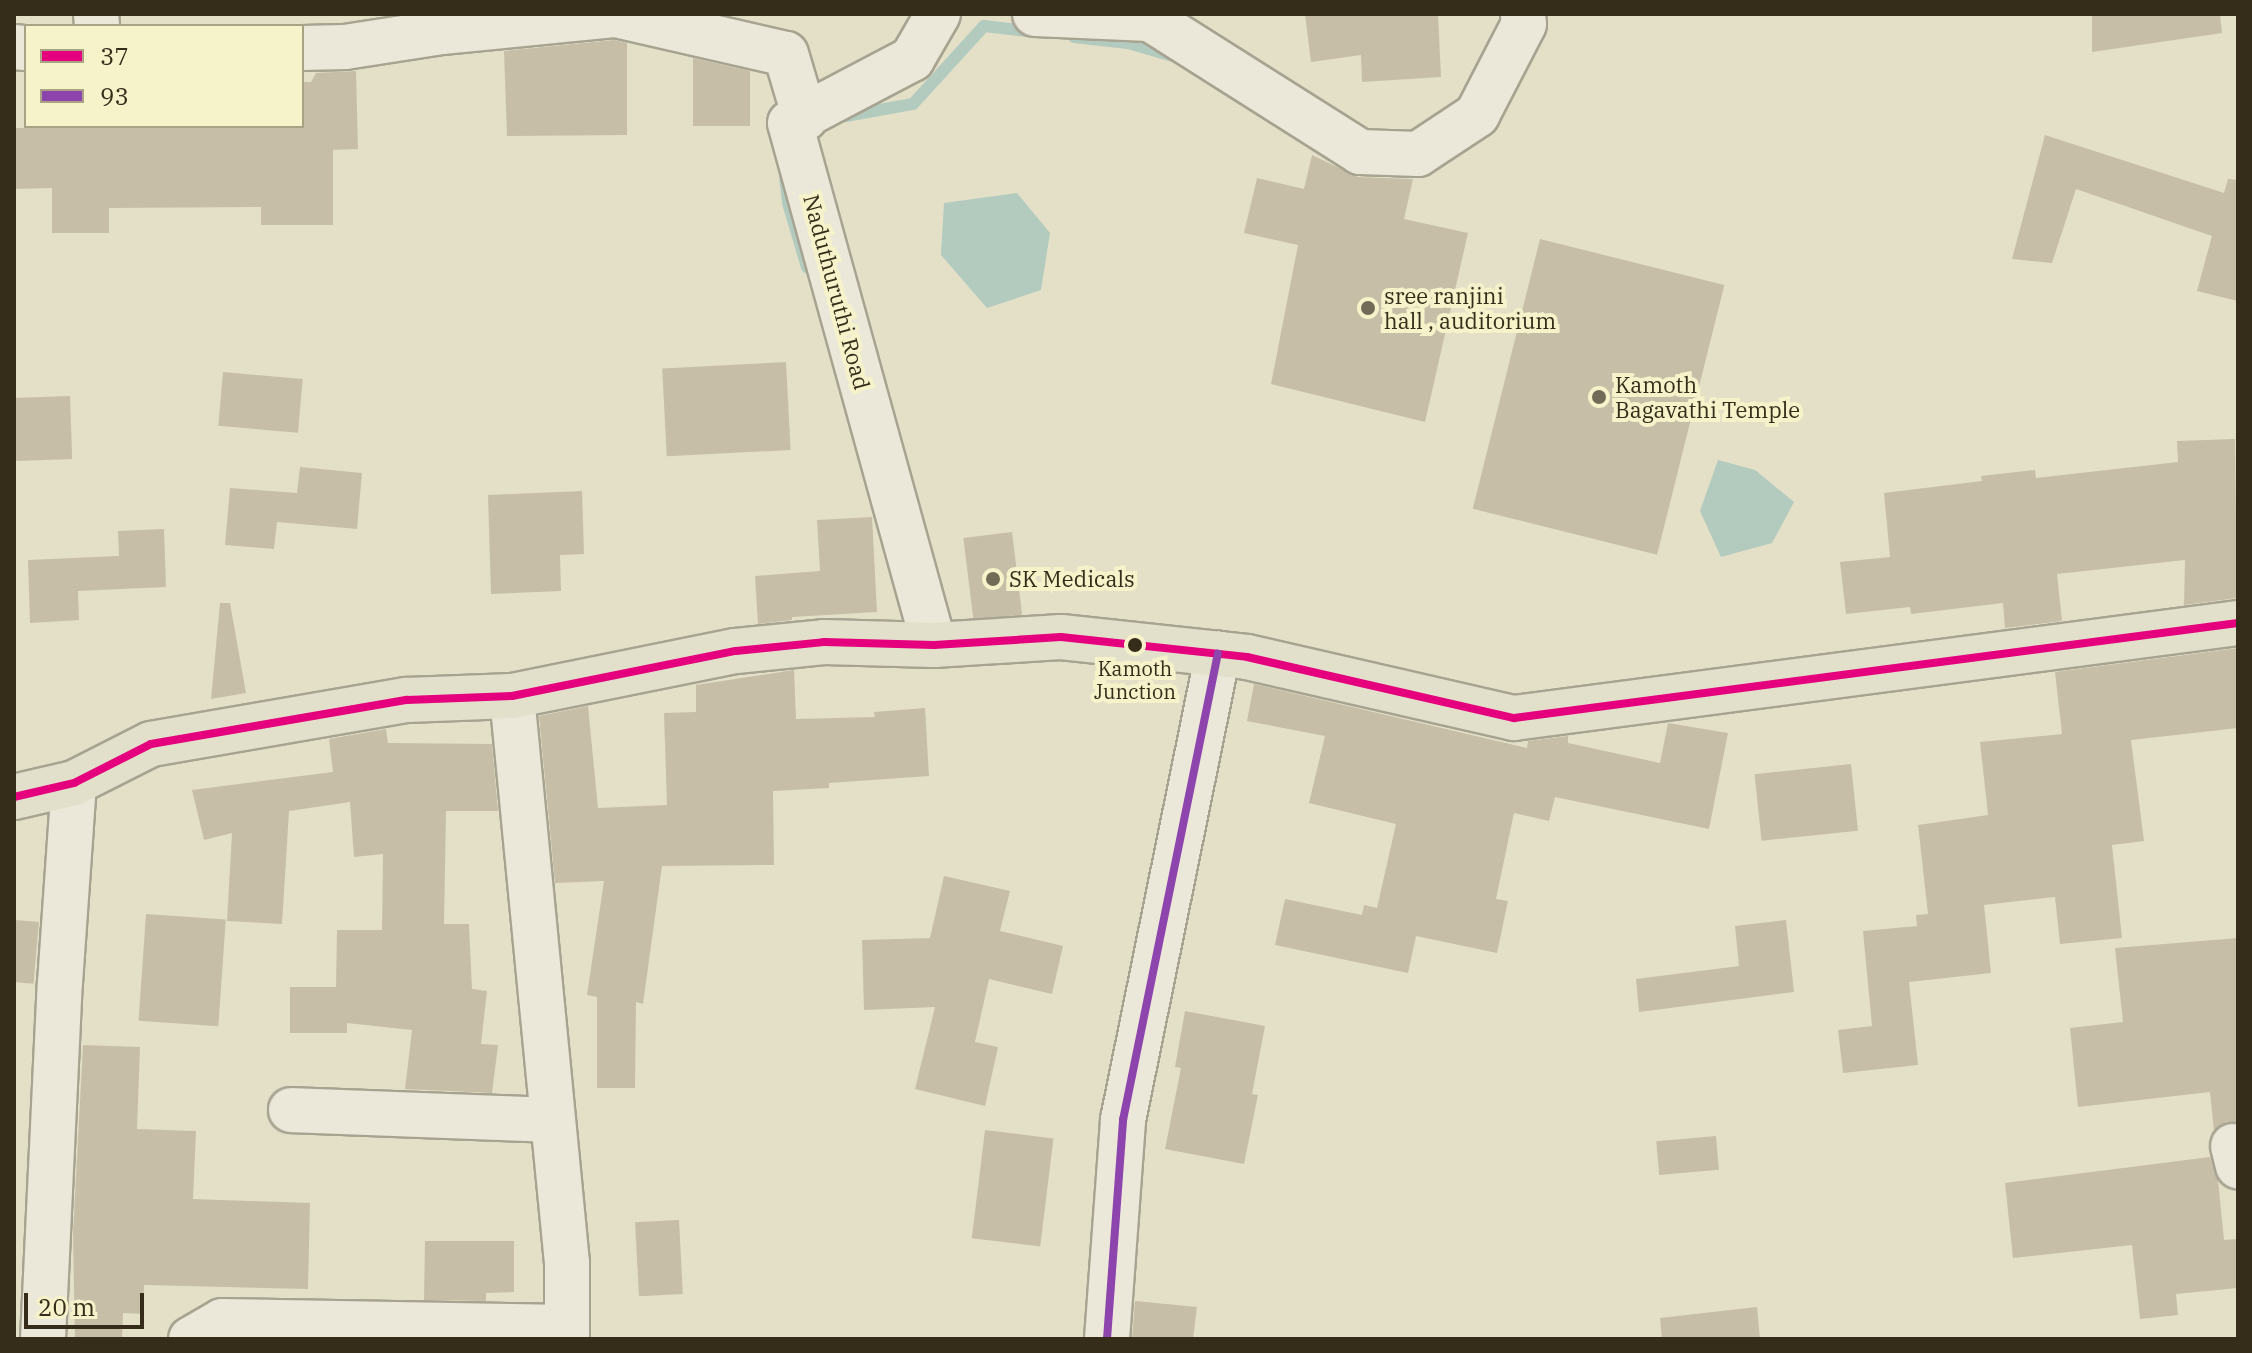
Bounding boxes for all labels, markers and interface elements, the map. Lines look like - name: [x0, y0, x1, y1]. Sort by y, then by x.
- legend: [24, 24, 304, 128]
- text: 37: [100, 40, 129, 72]
- text: 93: [100, 80, 129, 112]
- street label: Naduthuruthi Road: [798, 192, 876, 392]
- place label: sree ranjini hall , auditorium: [1384, 282, 1556, 334]
- marker: sree ranjini hall , auditorium: [1359, 299, 1377, 317]
- place label: Kamoth Bagavathi Temple: [1615, 371, 1800, 422]
- marker: Kamoth Bagavathi Temple: [1590, 388, 1608, 406]
- place label: SK Medicals: [1009, 566, 1135, 592]
- marker: SK Medicals: [984, 570, 1002, 588]
- marker: Kamoth Junction: [1127, 637, 1143, 653]
- place label: Kamoth Junction: [1094, 656, 1176, 703]
- scale bar: [28, 1277, 148, 1327]
- text: 20 m: [38, 1291, 95, 1323]

